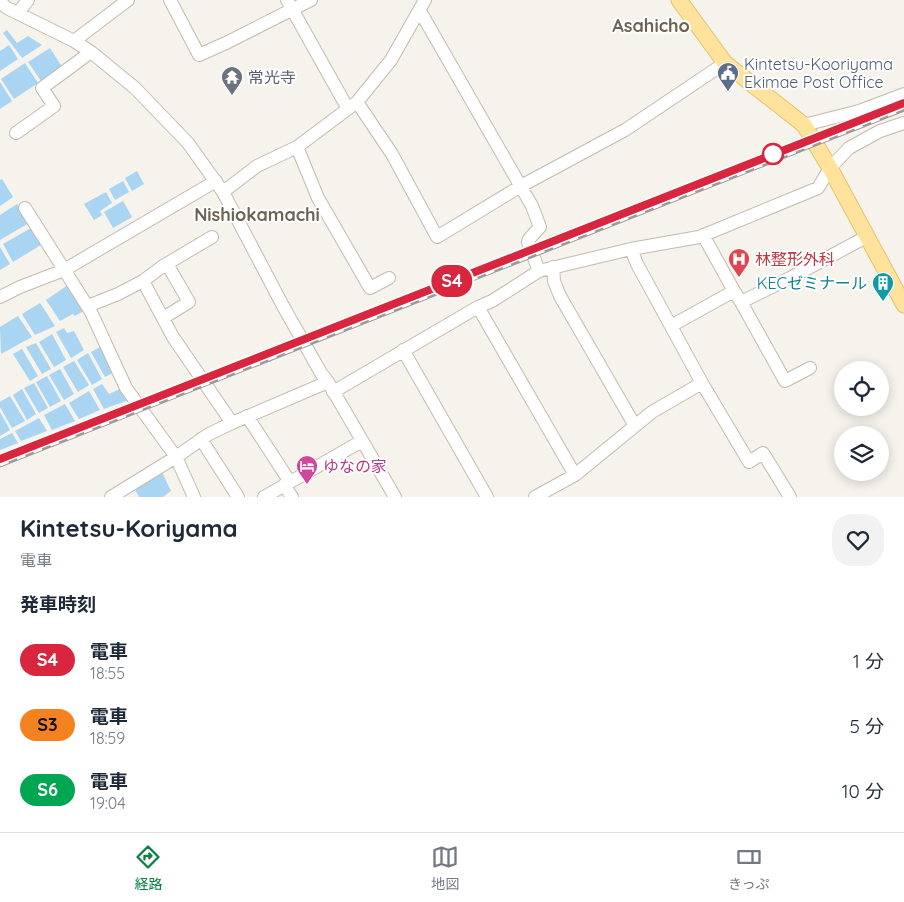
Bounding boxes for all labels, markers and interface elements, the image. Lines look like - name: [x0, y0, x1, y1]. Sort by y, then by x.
- district label: Asahicho: [612, 14, 690, 37]
- place label: Kintetsu-Kooriyama Ekimae Post Office: [744, 54, 893, 92]
- public building icon: Kintetsu-Kooriyama Ekimae Post Office: [716, 61, 740, 92]
- temple icon: 常光寺: [220, 65, 244, 96]
- place label: 常光寺: [248, 67, 296, 87]
- unlabelled marker: [762, 143, 784, 165]
- district label: Nishiokamachi: [194, 203, 320, 226]
- hospital icon: 林整形外科: [727, 247, 751, 278]
- place label: 林整形外科: [755, 249, 835, 269]
- line badge: S4: [430, 265, 474, 297]
- text: S4: [441, 269, 463, 292]
- building icon: KECゼミナール: [871, 271, 895, 302]
- place label: KECゼミナール: [757, 273, 867, 293]
- map controls: [834, 361, 889, 481]
- button: locate: [834, 361, 889, 416]
- button: layers: [834, 426, 889, 481]
- hotel icon: ゆなの家: [295, 454, 319, 485]
- place label: ゆなの家: [323, 456, 387, 476]
- text: Kintetsu-Koriyama: [20, 513, 238, 543]
- button: heart: [832, 514, 884, 566]
- text: 電車: [20, 550, 52, 570]
- text: 発車時刻: [20, 592, 96, 616]
- text: 電車: [90, 639, 128, 663]
- text: S4: [37, 648, 58, 671]
- text: 1 分: [853, 649, 884, 673]
- text: 18:55: [90, 663, 125, 683]
- text: 電車: [90, 704, 128, 728]
- text: S3: [37, 713, 58, 736]
- text: 5 分: [849, 714, 884, 738]
- text: 18:59: [90, 728, 125, 748]
- text: 電車: [90, 769, 128, 793]
- text: S6: [37, 778, 58, 801]
- text: 10 分: [841, 779, 884, 803]
- text: 19:04: [90, 793, 126, 813]
- tab: 経路: [134, 843, 162, 893]
- tab: 地図: [431, 843, 459, 893]
- tab: きっぷ: [728, 843, 770, 893]

